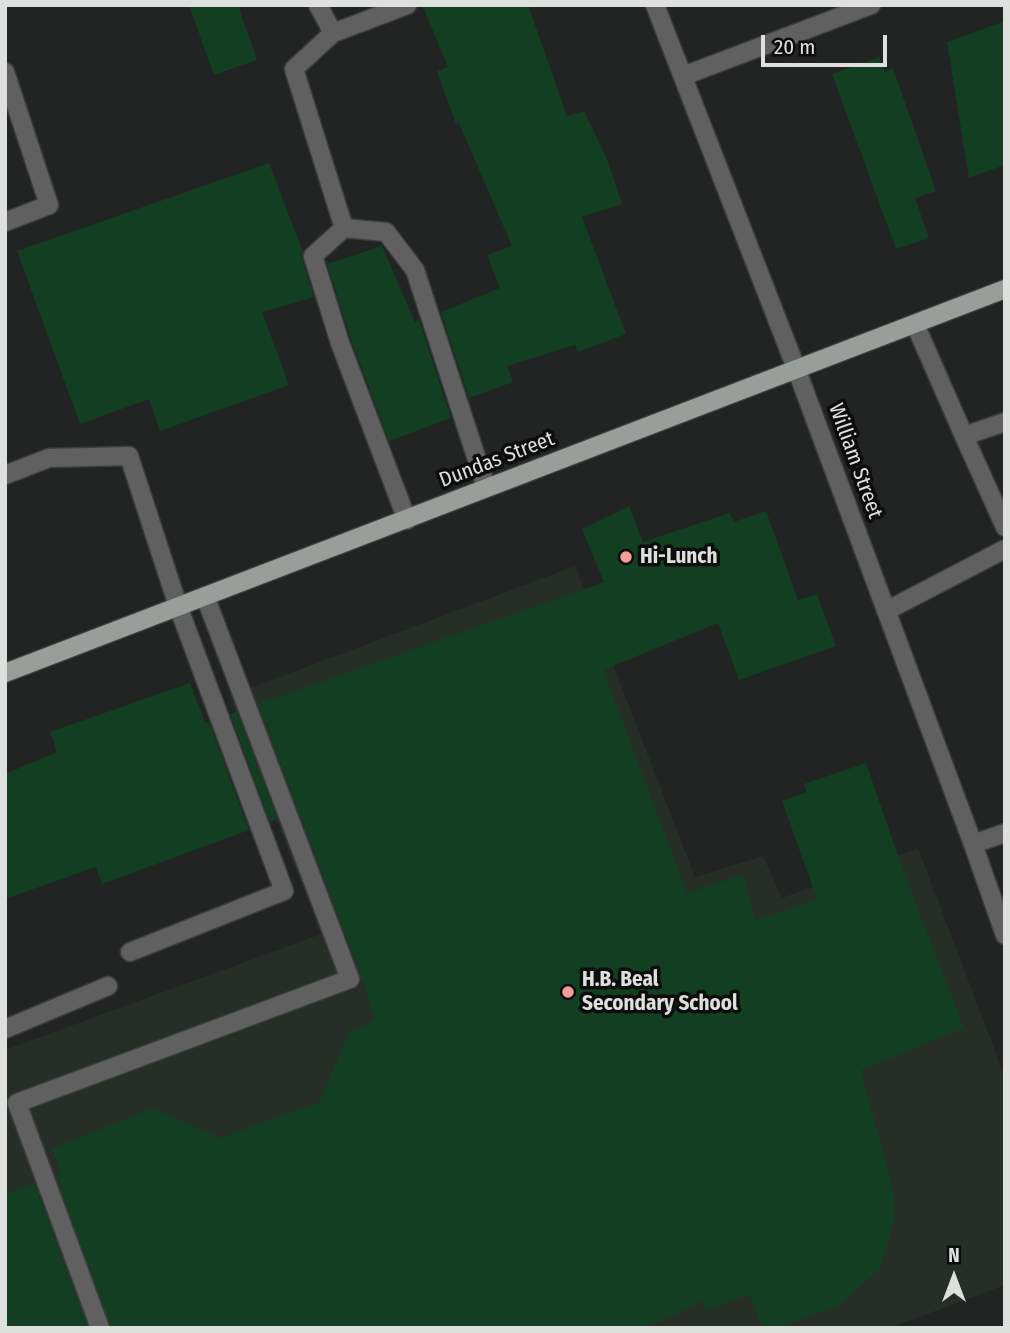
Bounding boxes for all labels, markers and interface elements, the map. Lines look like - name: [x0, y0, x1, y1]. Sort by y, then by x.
- scale bar: [765, 21, 891, 65]
- text: 20 m: [774, 34, 815, 60]
- street label: William Street: [823, 400, 887, 522]
- street label: Dundas Street: [436, 427, 558, 493]
- place label: Hi-Lunch: [640, 544, 717, 570]
- marker: Hi-Lunch: [618, 549, 634, 565]
- place label: H.B. Beal Secondary School: [582, 967, 738, 1017]
- marker: H.B. Beal Secondary School: [560, 984, 576, 1000]
- north arrow: [919, 1242, 989, 1312]
- text: N: [948, 1244, 960, 1267]

